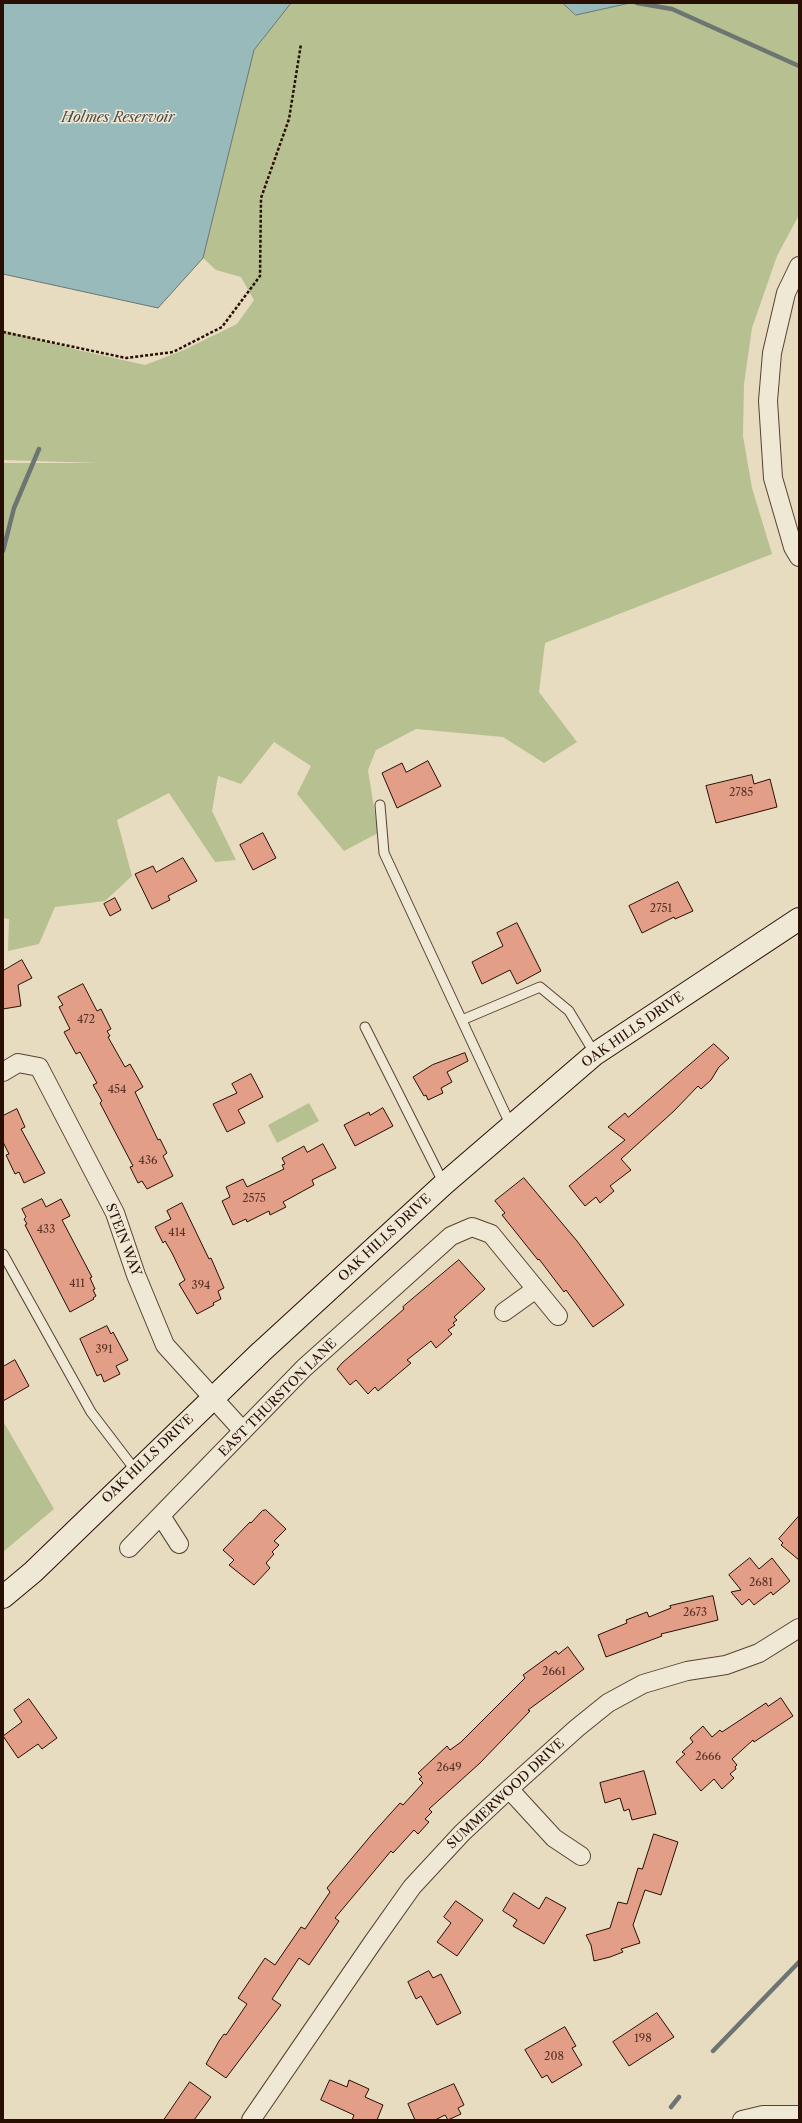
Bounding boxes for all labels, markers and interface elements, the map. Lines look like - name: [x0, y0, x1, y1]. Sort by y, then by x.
- water label: Holmes Reservoir: [61, 110, 175, 126]
- house number: 2785: [729, 786, 753, 800]
- house number: 2751: [650, 902, 672, 916]
- street label: OAK HILLS DRIVE: [579, 989, 687, 1071]
- house number: 472: [77, 1013, 95, 1027]
- house number: 454: [108, 1083, 126, 1097]
- house number: 436: [139, 1154, 157, 1168]
- street label: OAK HILLS DRIVE: [335, 1191, 435, 1285]
- house number: 2575: [242, 1192, 266, 1206]
- street label: STEIN WAY: [102, 1201, 144, 1279]
- house number: 433: [37, 1223, 55, 1237]
- house number: 414: [168, 1226, 186, 1240]
- house number: 411: [69, 1277, 85, 1291]
- house number: 394: [192, 1279, 210, 1293]
- street label: EAST THURSTON LANE: [216, 1336, 340, 1460]
- house number: 391: [95, 1343, 113, 1357]
- street label: OAK HILLS DRIVE: [99, 1411, 197, 1507]
- house number: 2681: [749, 1576, 773, 1590]
- house number: 2673: [683, 1606, 707, 1620]
- house number: 2661: [542, 1665, 566, 1679]
- street label: SUMMERWOOD DRIVE: [444, 1736, 568, 1852]
- house number: 2666: [695, 1750, 721, 1764]
- house number: 2649: [436, 1761, 462, 1775]
- house number: 198: [634, 2032, 652, 2046]
- house number: 208: [544, 2050, 564, 2064]

